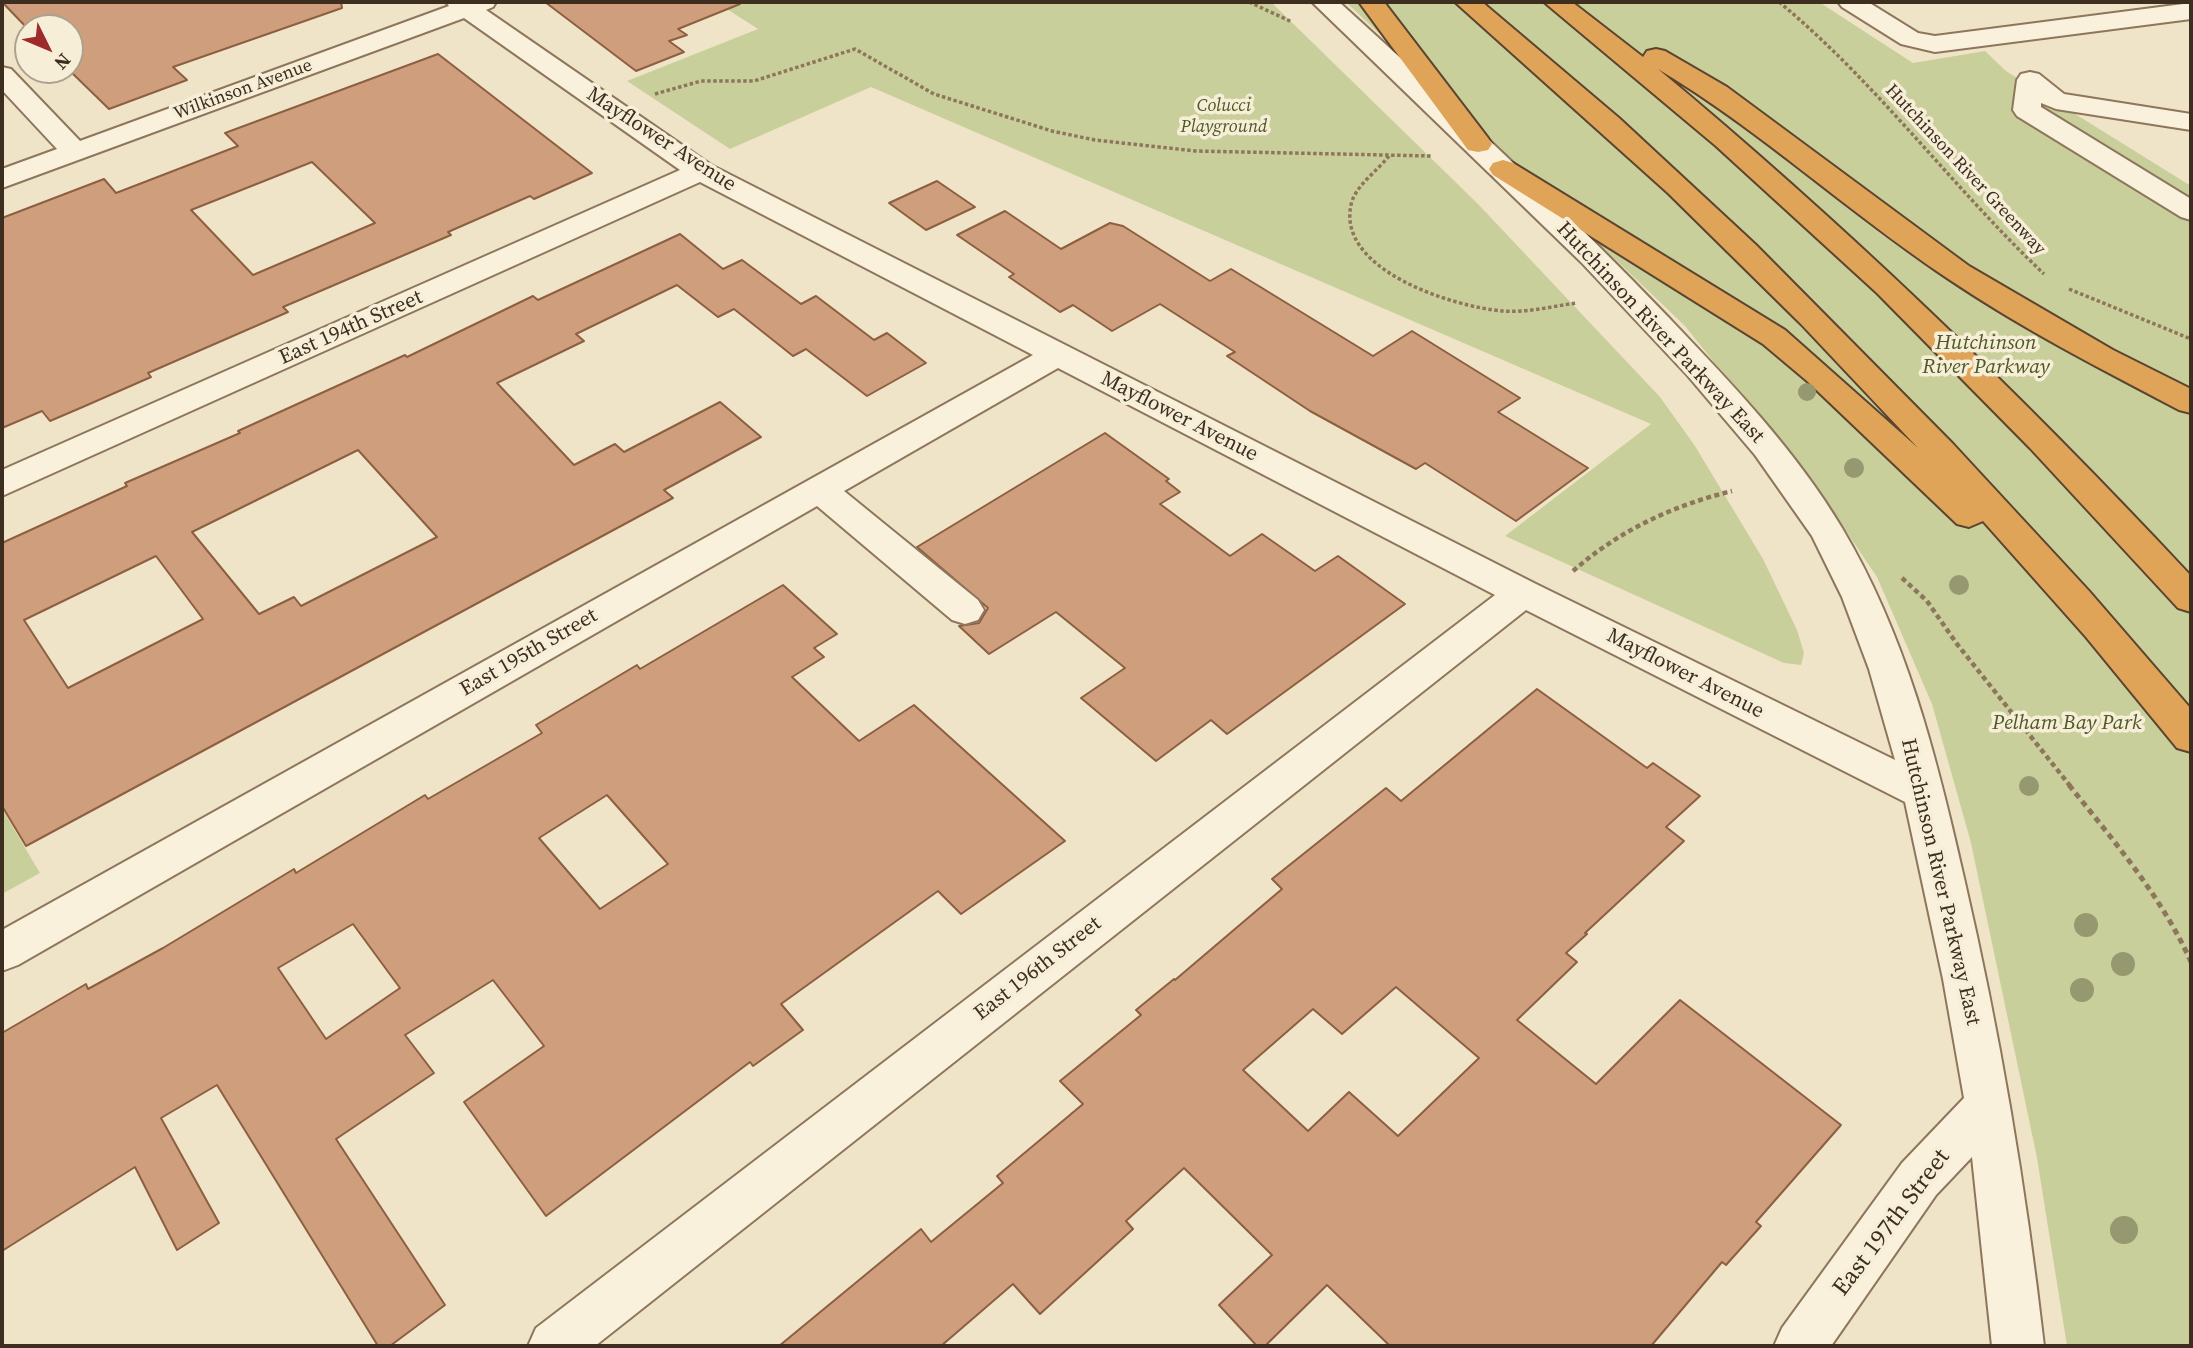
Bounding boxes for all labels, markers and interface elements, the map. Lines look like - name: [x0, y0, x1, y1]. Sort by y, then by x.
- north arrow: [14, 14, 84, 84]
- text: N: [49, 48, 77, 76]
- street label: Wilkinson Avenue: [171, 55, 315, 125]
- street label: Hutchinson River Greenway: [1880, 80, 2050, 260]
- street label: Mayflower Avenue: [582, 82, 740, 198]
- park label: Colucci Playground: [1181, 95, 1267, 138]
- street label: Hutchinson River Parkway East: [1551, 217, 1769, 449]
- street label: East 194th Street: [275, 285, 427, 371]
- park label: Hutchinson River Parkway: [1922, 331, 2050, 381]
- street label: Mayflower Avenue: [1096, 366, 1262, 468]
- street label: East 195th Street: [456, 604, 602, 702]
- street label: Mayflower Avenue: [1602, 623, 1768, 725]
- park label: Pelham Bay Park: [1992, 711, 2142, 737]
- street label: Hutchinson River Parkway East: [1895, 736, 1985, 1028]
- street label: East 196th Street: [969, 912, 1107, 1026]
- street label: East 197th Street: [1827, 1144, 1957, 1302]

